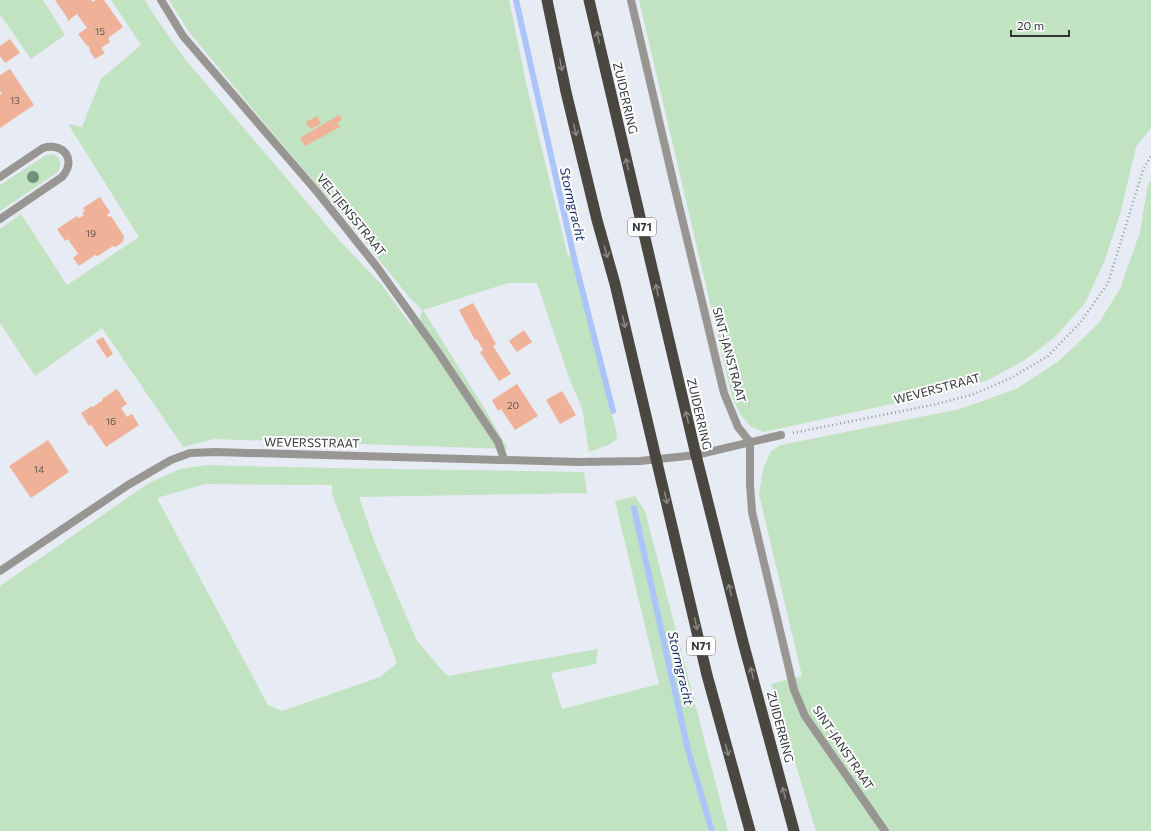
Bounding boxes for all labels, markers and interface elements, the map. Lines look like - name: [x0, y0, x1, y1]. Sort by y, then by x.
- scale bar: [1011, 12, 1069, 38]
- text: 20 m: [1017, 18, 1044, 32]
- house number: 15: [95, 25, 105, 37]
- one-way arrow: [593, 31, 601, 44]
- one-way arrow: [557, 59, 565, 72]
- street label: ZUIDERRING: [611, 60, 641, 135]
- house number: 13: [10, 94, 20, 106]
- one-way arrow: [572, 123, 580, 136]
- one-way arrow: [623, 158, 631, 171]
- water label: Stormgracht: [557, 166, 589, 243]
- street label: VELTJENSSTRAAT: [314, 171, 389, 259]
- road number: N71: [628, 218, 656, 236]
- house number: 19: [86, 227, 96, 239]
- one-way arrow: [603, 245, 610, 258]
- one-way arrow: [653, 284, 661, 297]
- street label: SINT-JANSTRAAT: [710, 306, 750, 405]
- one-way arrow: [621, 315, 629, 328]
- street label: WEVERSTRAAT: [892, 370, 982, 406]
- street label: ZUIDERRING: [685, 376, 715, 451]
- house number: 20: [507, 399, 519, 411]
- one-way arrow: [682, 411, 690, 424]
- house number: 16: [106, 415, 116, 427]
- street label: WEVERSSTRAAT: [264, 434, 360, 450]
- house number: 14: [34, 463, 44, 475]
- one-way arrow: [663, 491, 671, 504]
- one-way arrow: [726, 584, 733, 597]
- one-way arrow: [692, 618, 700, 631]
- water label: Stormgracht: [665, 630, 697, 707]
- road number: N71: [687, 637, 715, 655]
- one-way arrow: [747, 667, 755, 680]
- street label: ZUIDERRING: [765, 689, 797, 764]
- street label: SINT-JANSTRAAT: [810, 703, 877, 793]
- one-way arrow: [724, 744, 732, 757]
- one-way arrow: [779, 787, 787, 800]

